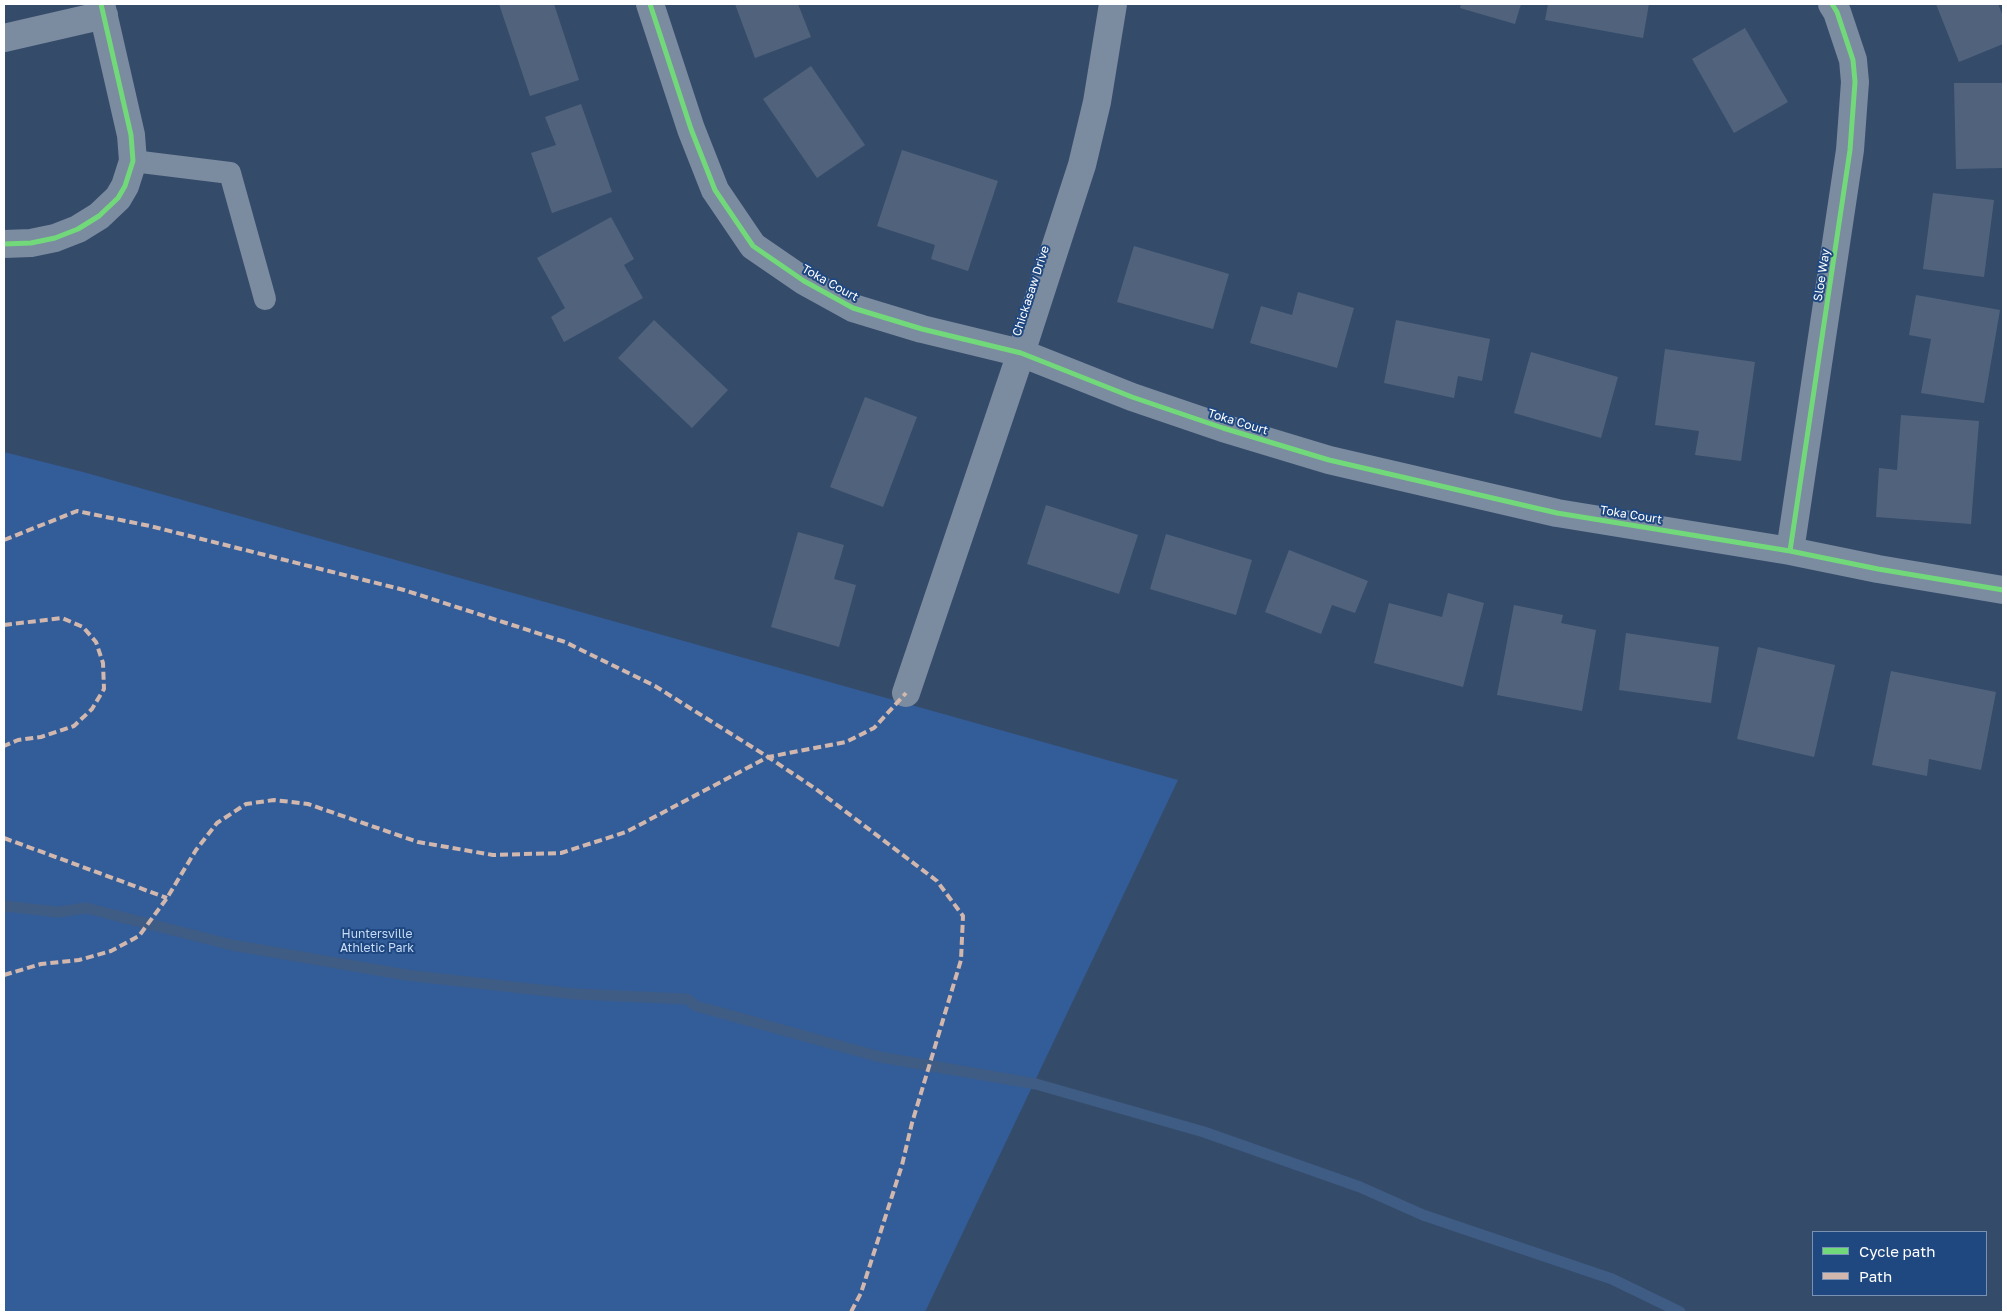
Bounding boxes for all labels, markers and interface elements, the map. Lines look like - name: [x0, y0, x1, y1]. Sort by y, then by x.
- street label: Chickasaw Drive: [1010, 244, 1052, 338]
- street label: Sloe Way: [1811, 248, 1833, 302]
- street label: Toka Court: [799, 262, 861, 304]
- street label: Toka Court: [1206, 406, 1270, 438]
- street label: Toka Court: [1599, 503, 1663, 527]
- park label: Huntersville Athletic Park: [340, 927, 414, 955]
- legend: [1812, 1231, 1987, 1296]
- text: Cycle path: [1859, 1242, 1935, 1260]
- text: Path: [1859, 1267, 1892, 1285]

